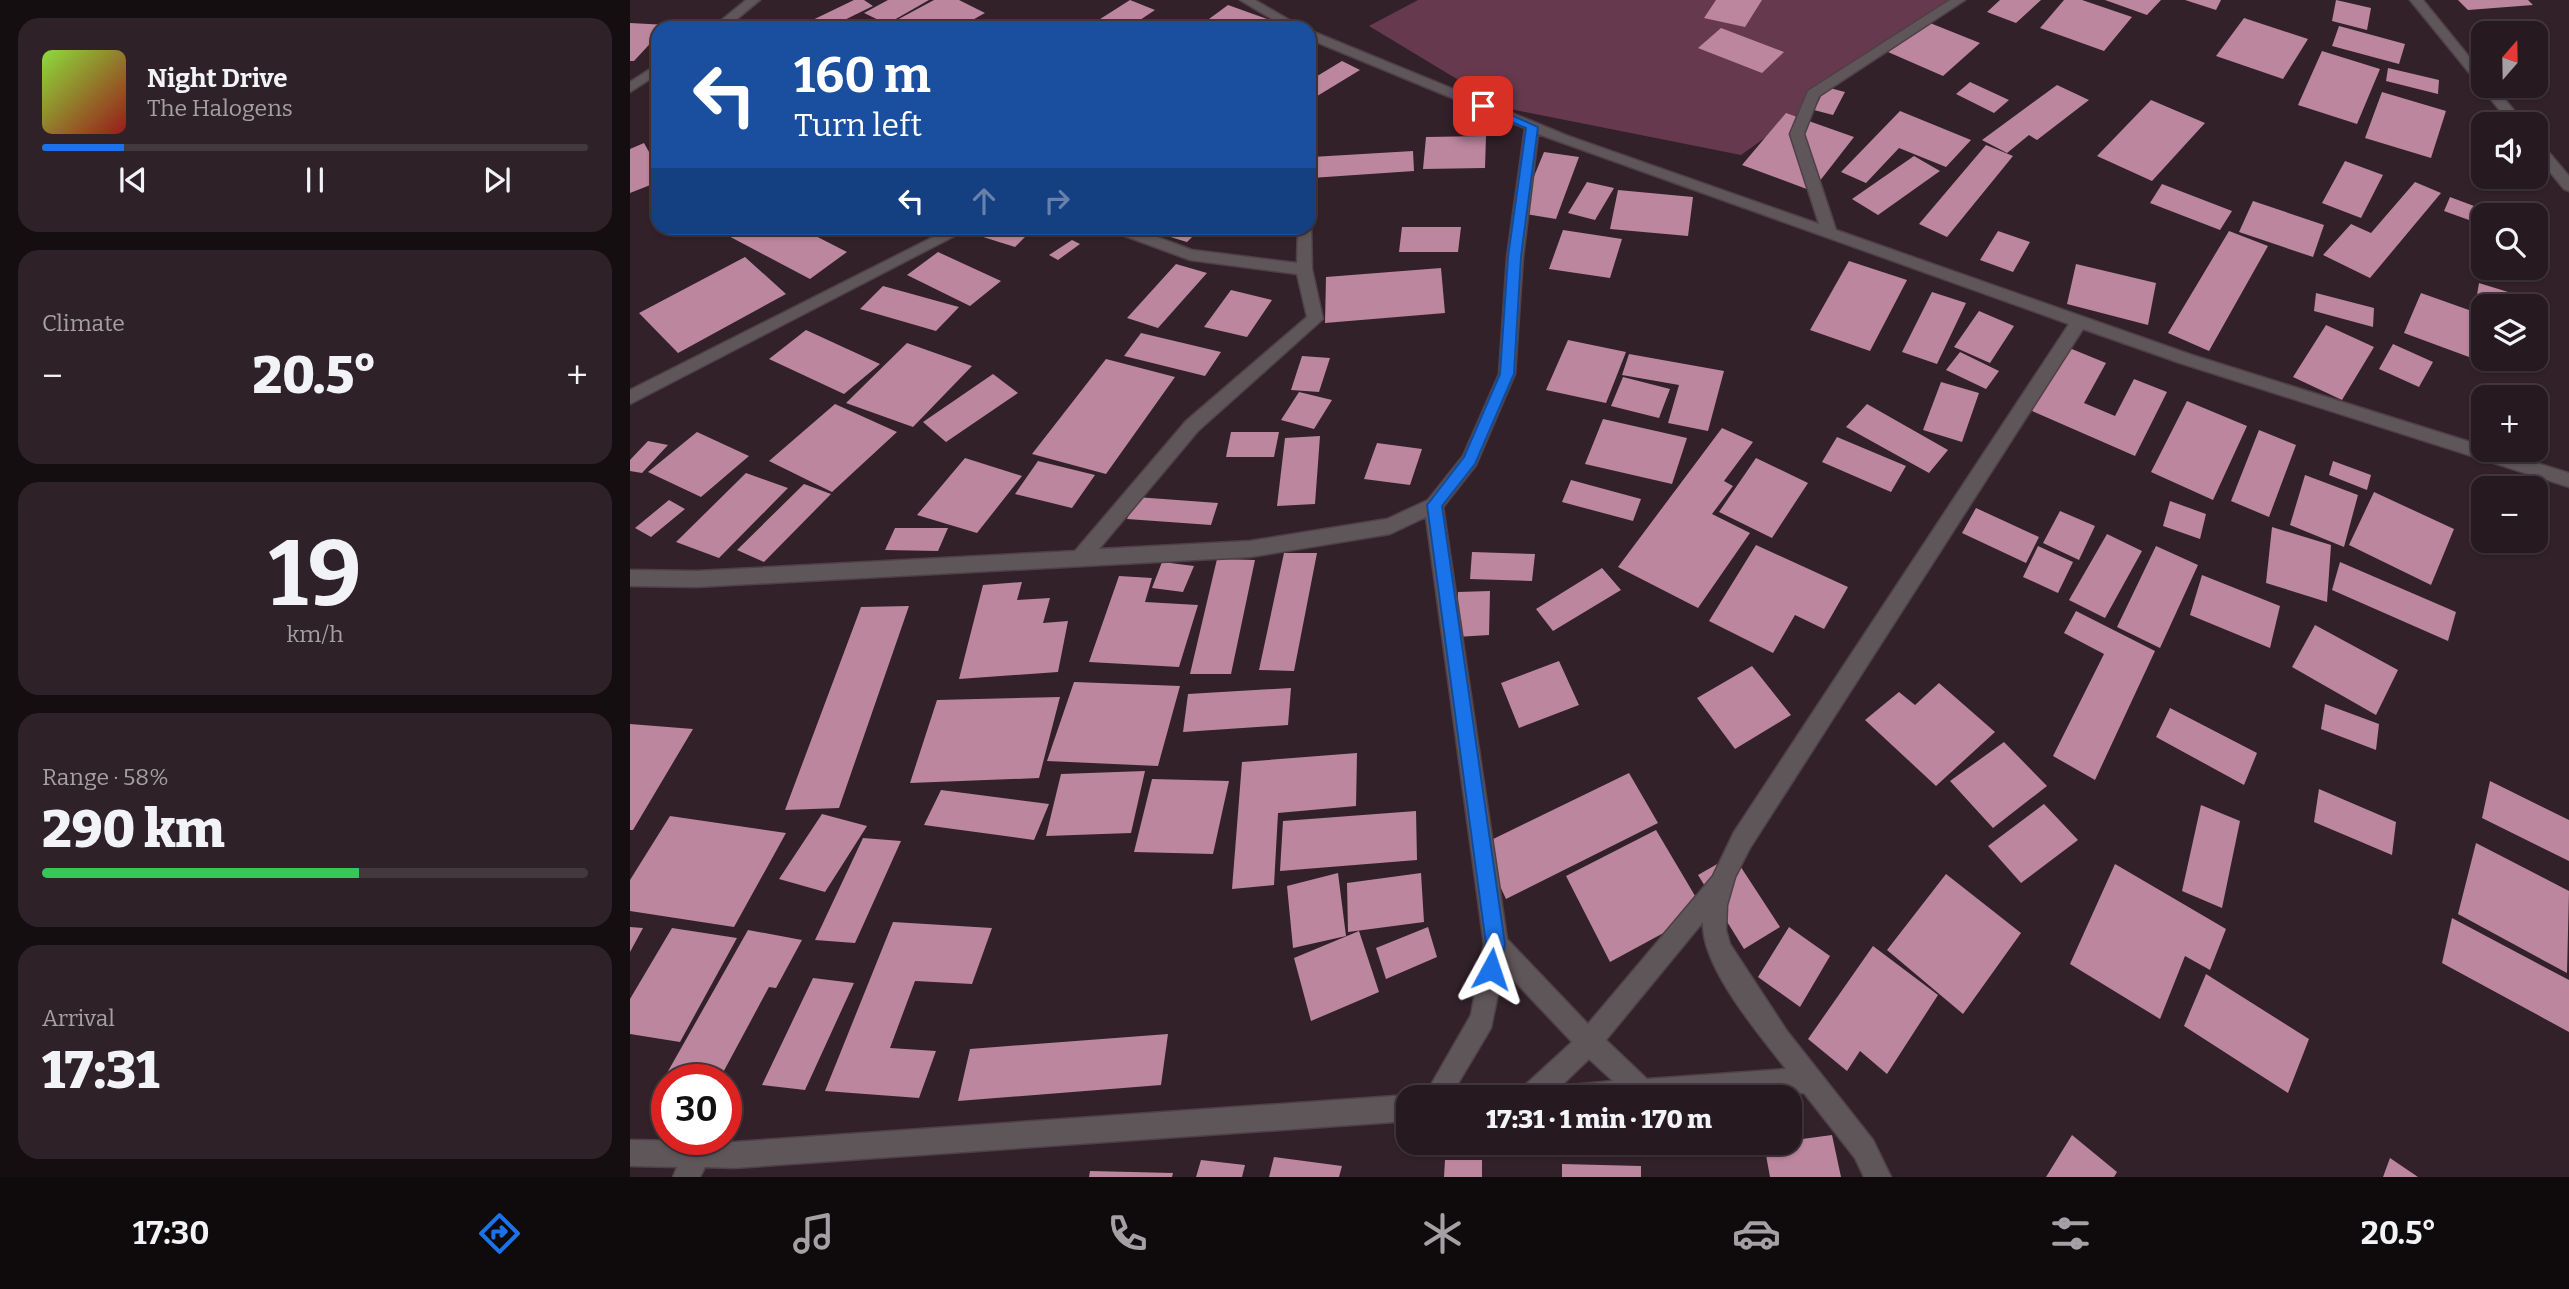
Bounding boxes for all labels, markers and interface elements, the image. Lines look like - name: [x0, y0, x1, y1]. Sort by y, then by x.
- north arrow: [2471, 21, 2548, 98]
- map controls: [2471, 21, 2548, 553]
- text: 160 m: [794, 46, 931, 105]
- icon: left: [679, 49, 770, 140]
- text: Night Drive: [147, 63, 288, 94]
- pin: [1453, 76, 1513, 136]
- icon: arrive: [1464, 87, 1502, 125]
- text: The Halogens: [147, 94, 293, 122]
- text: Turn left: [794, 106, 922, 144]
- button: sound: [2471, 112, 2548, 189]
- icon: previous: [114, 161, 152, 199]
- icon: pause: [296, 161, 334, 199]
- icon: next: [478, 161, 516, 199]
- icon: left: [892, 182, 930, 220]
- icon: ahead: [965, 182, 1003, 220]
- icon: right: [1038, 182, 1076, 220]
- button: search: [2471, 203, 2548, 280]
- button: layers: [2471, 294, 2548, 371]
- text: Climate: [42, 309, 125, 337]
- text: 20.5°: [252, 344, 377, 407]
- text: −: [42, 353, 63, 399]
- text: +: [566, 353, 588, 399]
- button: +: [2471, 385, 2548, 462]
- button: −: [2471, 476, 2548, 553]
- text: 19: [268, 520, 362, 629]
- text: km/h: [287, 620, 343, 648]
- text: Range · 58%: [42, 763, 169, 791]
- text: 290 km: [42, 798, 225, 861]
- position arrow: [1454, 932, 1528, 1006]
- text: Arrival: [42, 1004, 115, 1032]
- text: 17:31: [42, 1039, 159, 1102]
- speed limit sign: 30: [651, 1064, 742, 1155]
- text: 17:31 · 1 min · 170 m: [1486, 1104, 1712, 1135]
- icon: directions: [475, 1209, 524, 1258]
- icon: music: [789, 1209, 838, 1258]
- icon: phone: [1103, 1209, 1152, 1258]
- icon: climate: [1418, 1209, 1467, 1258]
- icon: car: [1732, 1209, 1781, 1258]
- icon: filters: [2046, 1209, 2095, 1258]
- text: 17:30: [133, 1214, 210, 1252]
- text: 20.5°: [2361, 1214, 2436, 1252]

